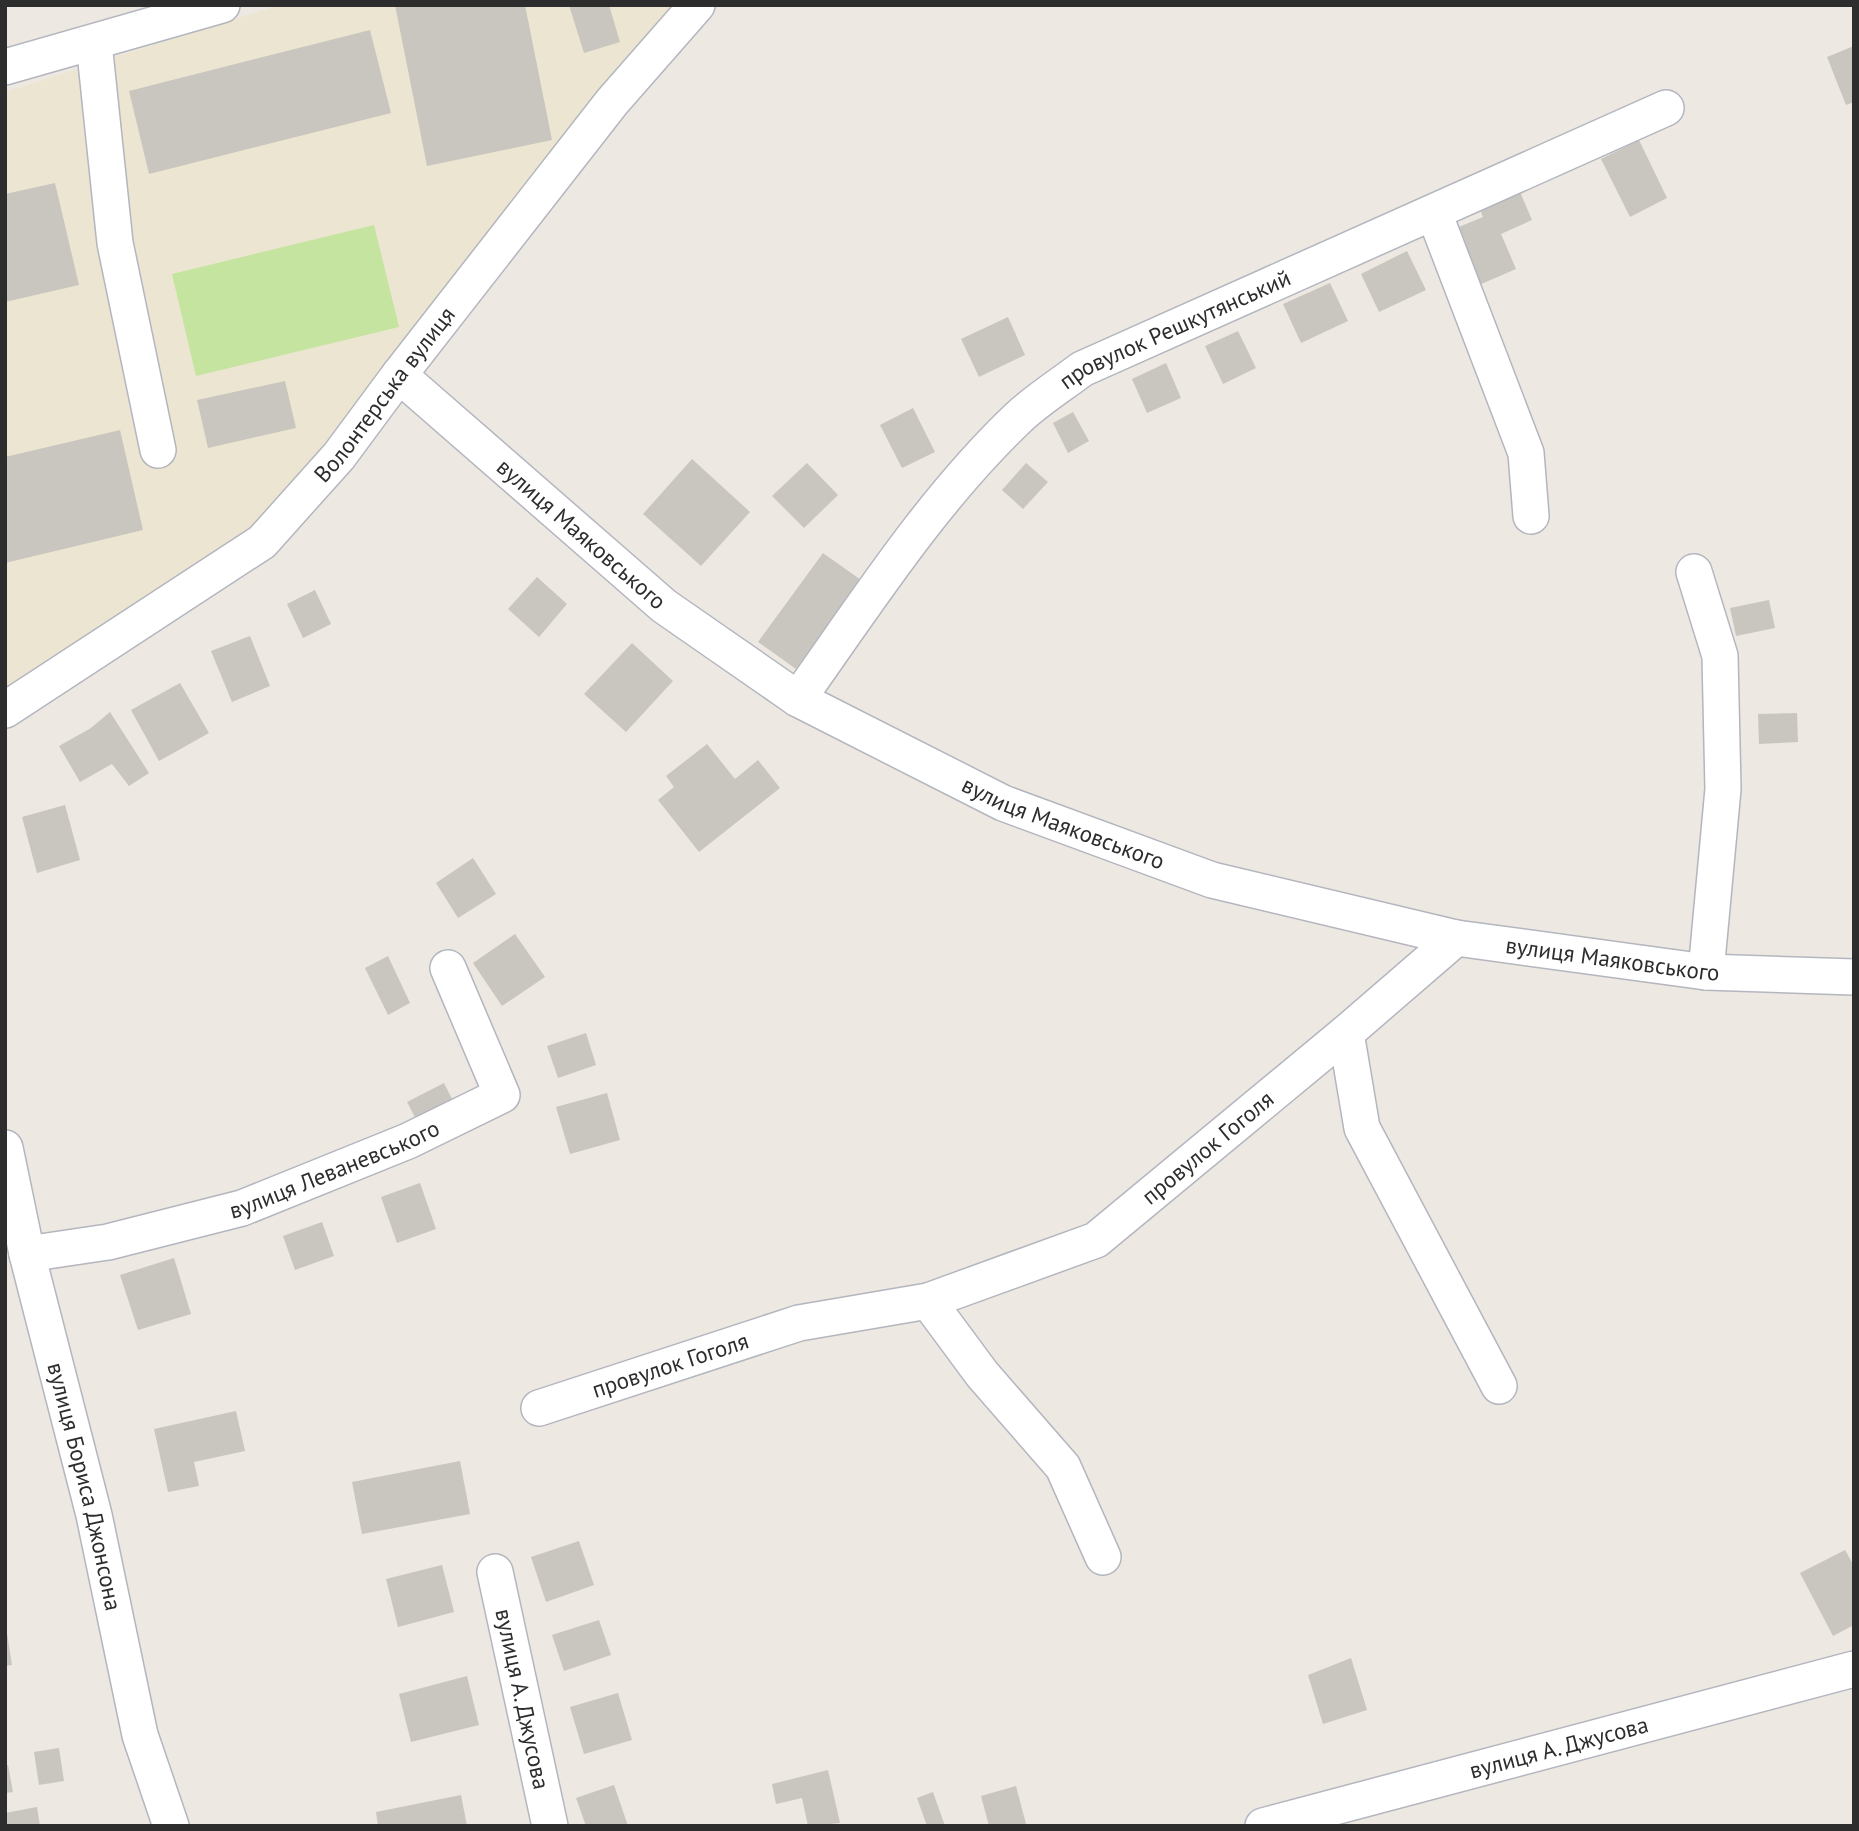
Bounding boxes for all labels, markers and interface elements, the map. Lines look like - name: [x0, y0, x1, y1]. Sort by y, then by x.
- street label: провулок Решкутянський: [1053, 263, 1295, 395]
- street label: Волонтерська вулиця: [307, 301, 461, 488]
- street label: вулиця Маяковського: [491, 452, 672, 615]
- street label: вулиця Маяковського: [957, 770, 1169, 875]
- street label: вулиця Маяковського: [1504, 930, 1720, 986]
- street label: провулок Гоголя: [1135, 1084, 1279, 1210]
- street label: вулиця Леваневського: [226, 1113, 444, 1225]
- street label: провулок Гоголя: [588, 1326, 752, 1404]
- street label: вулиця Бориса Джонсона: [41, 1359, 129, 1613]
- street label: вулиця А. Джусова: [489, 1606, 557, 1792]
- street label: вулиця А. Джусова: [1466, 1709, 1651, 1785]

